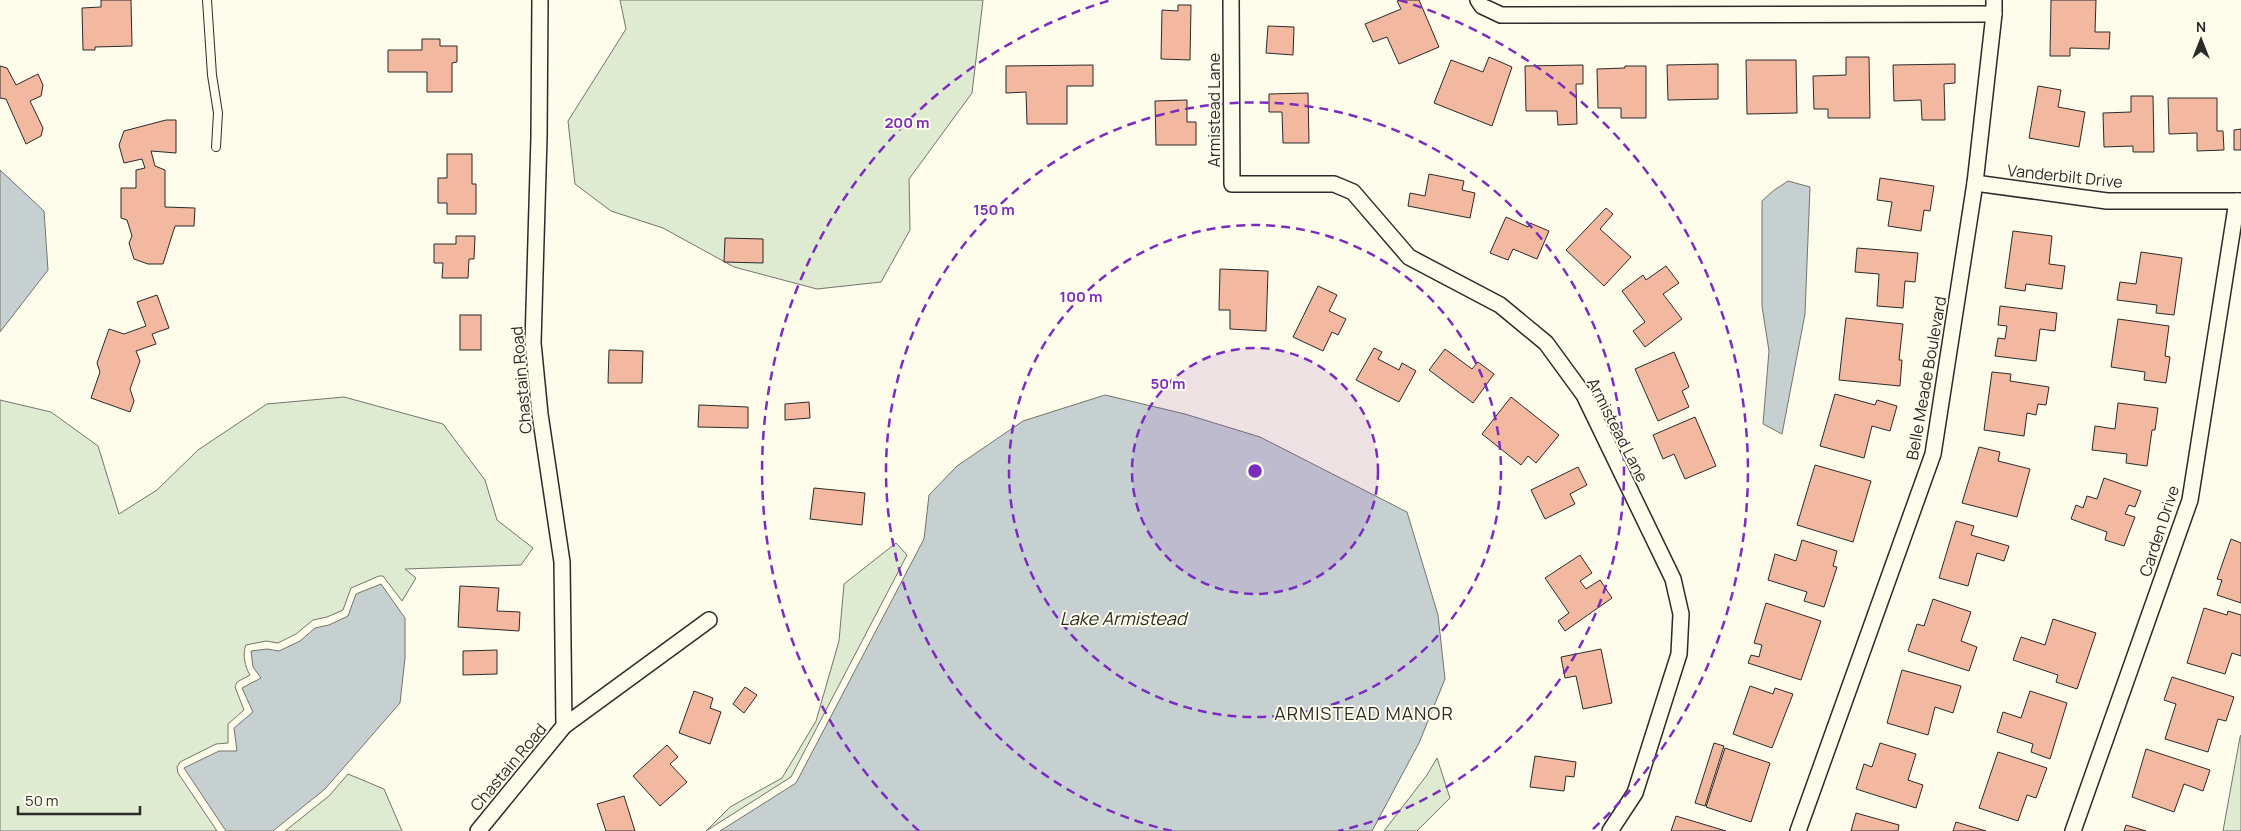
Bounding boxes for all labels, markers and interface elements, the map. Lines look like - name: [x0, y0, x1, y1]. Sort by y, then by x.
- north arrow: [2176, 15, 2226, 65]
- text: N: [2196, 17, 2206, 36]
- street label: Armistead Lane: [1203, 53, 1225, 167]
- text: 200 m: [884, 112, 930, 133]
- street label: Vanderbilt Drive: [2006, 159, 2124, 193]
- text: 150 m: [973, 199, 1015, 220]
- text: 100 m: [1060, 286, 1102, 307]
- street label: Belle Meade Boulevard: [1901, 294, 1951, 462]
- street label: Chastain Road: [505, 325, 537, 435]
- text: 50 m: [1150, 373, 1186, 394]
- street label: Armistead Lane: [1582, 374, 1654, 486]
- centre of rings: [1246, 462, 1264, 480]
- street label: Carden Drive: [2134, 483, 2184, 579]
- water label: Lake Armistead: [1060, 606, 1189, 630]
- district label: ARMISTEAD MANOR: [1274, 701, 1454, 725]
- street label: Chastain Road: [465, 719, 551, 815]
- scale bar: [18, 784, 140, 816]
- text: 50 m: [25, 790, 59, 811]

